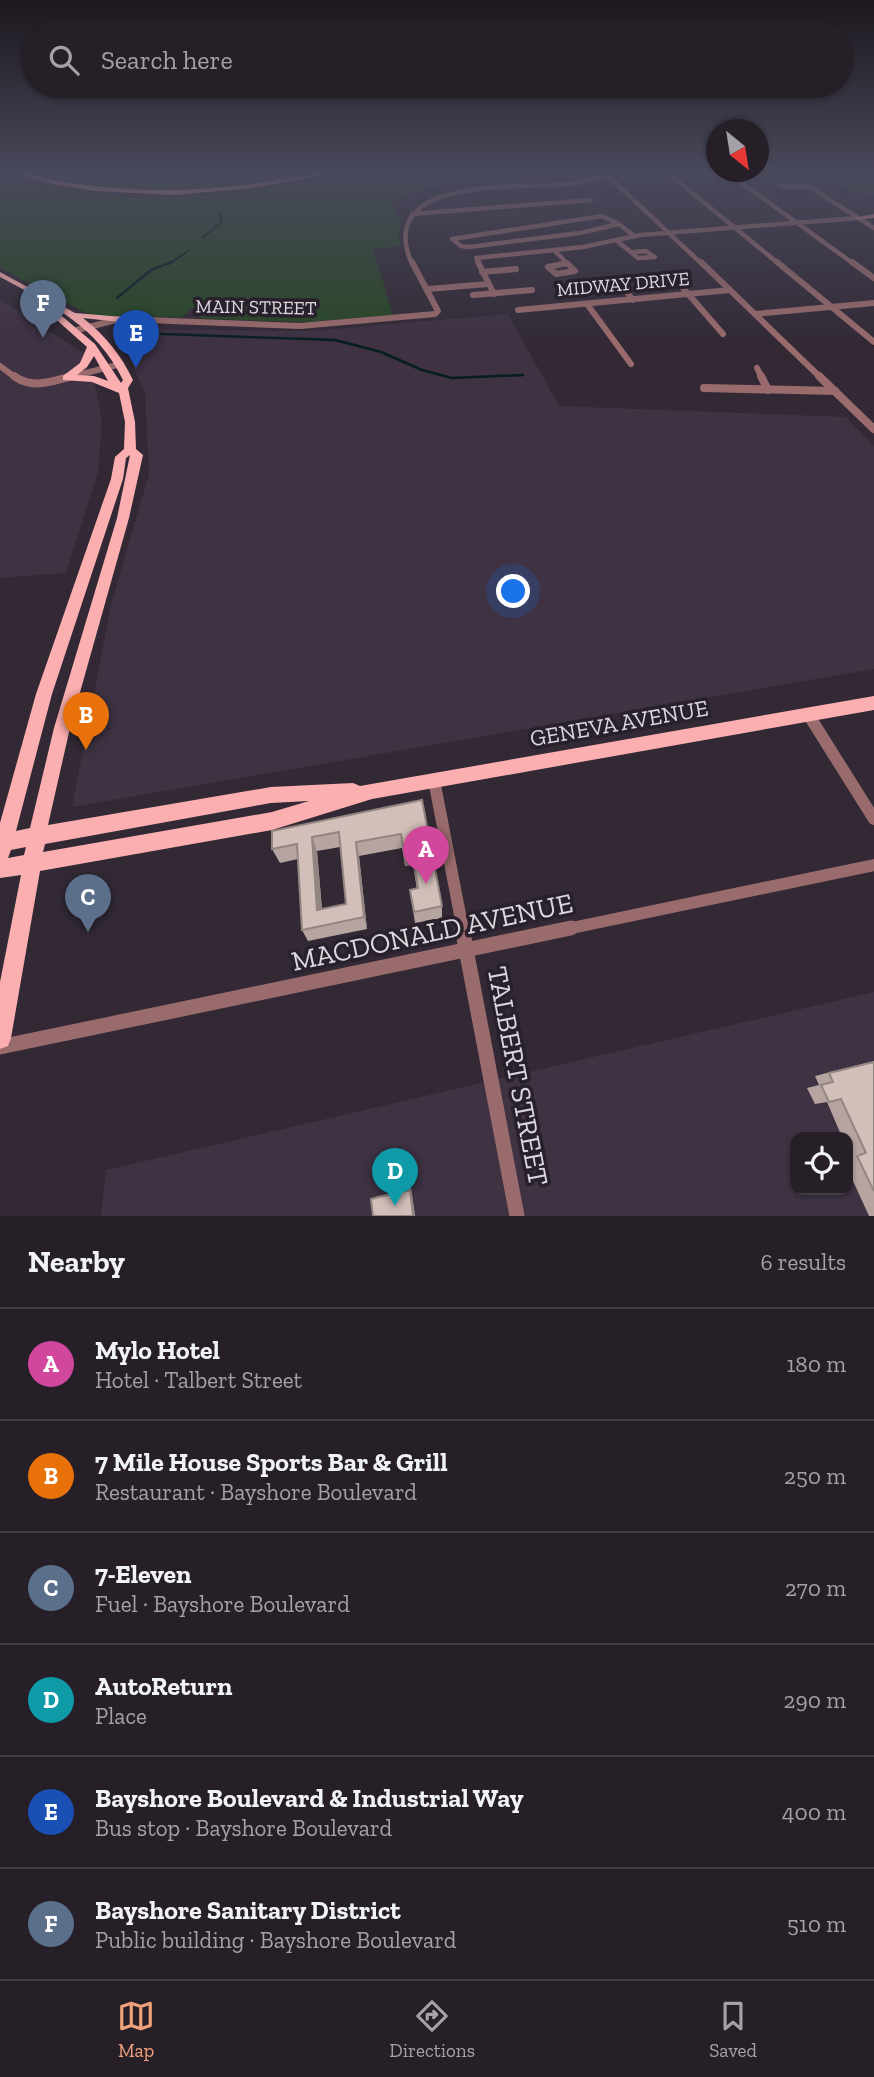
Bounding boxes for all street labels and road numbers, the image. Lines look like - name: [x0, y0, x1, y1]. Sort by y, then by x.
- street label: MIDWAY DRIVE: [556, 267, 690, 301]
- street label: MAIN STREET: [195, 294, 317, 320]
- street label: GENEVA AVENUE: [528, 694, 710, 752]
- street label: MACDONALD AVENUE: [288, 886, 576, 978]
- street label: TALBERT STREET: [481, 964, 555, 1188]

